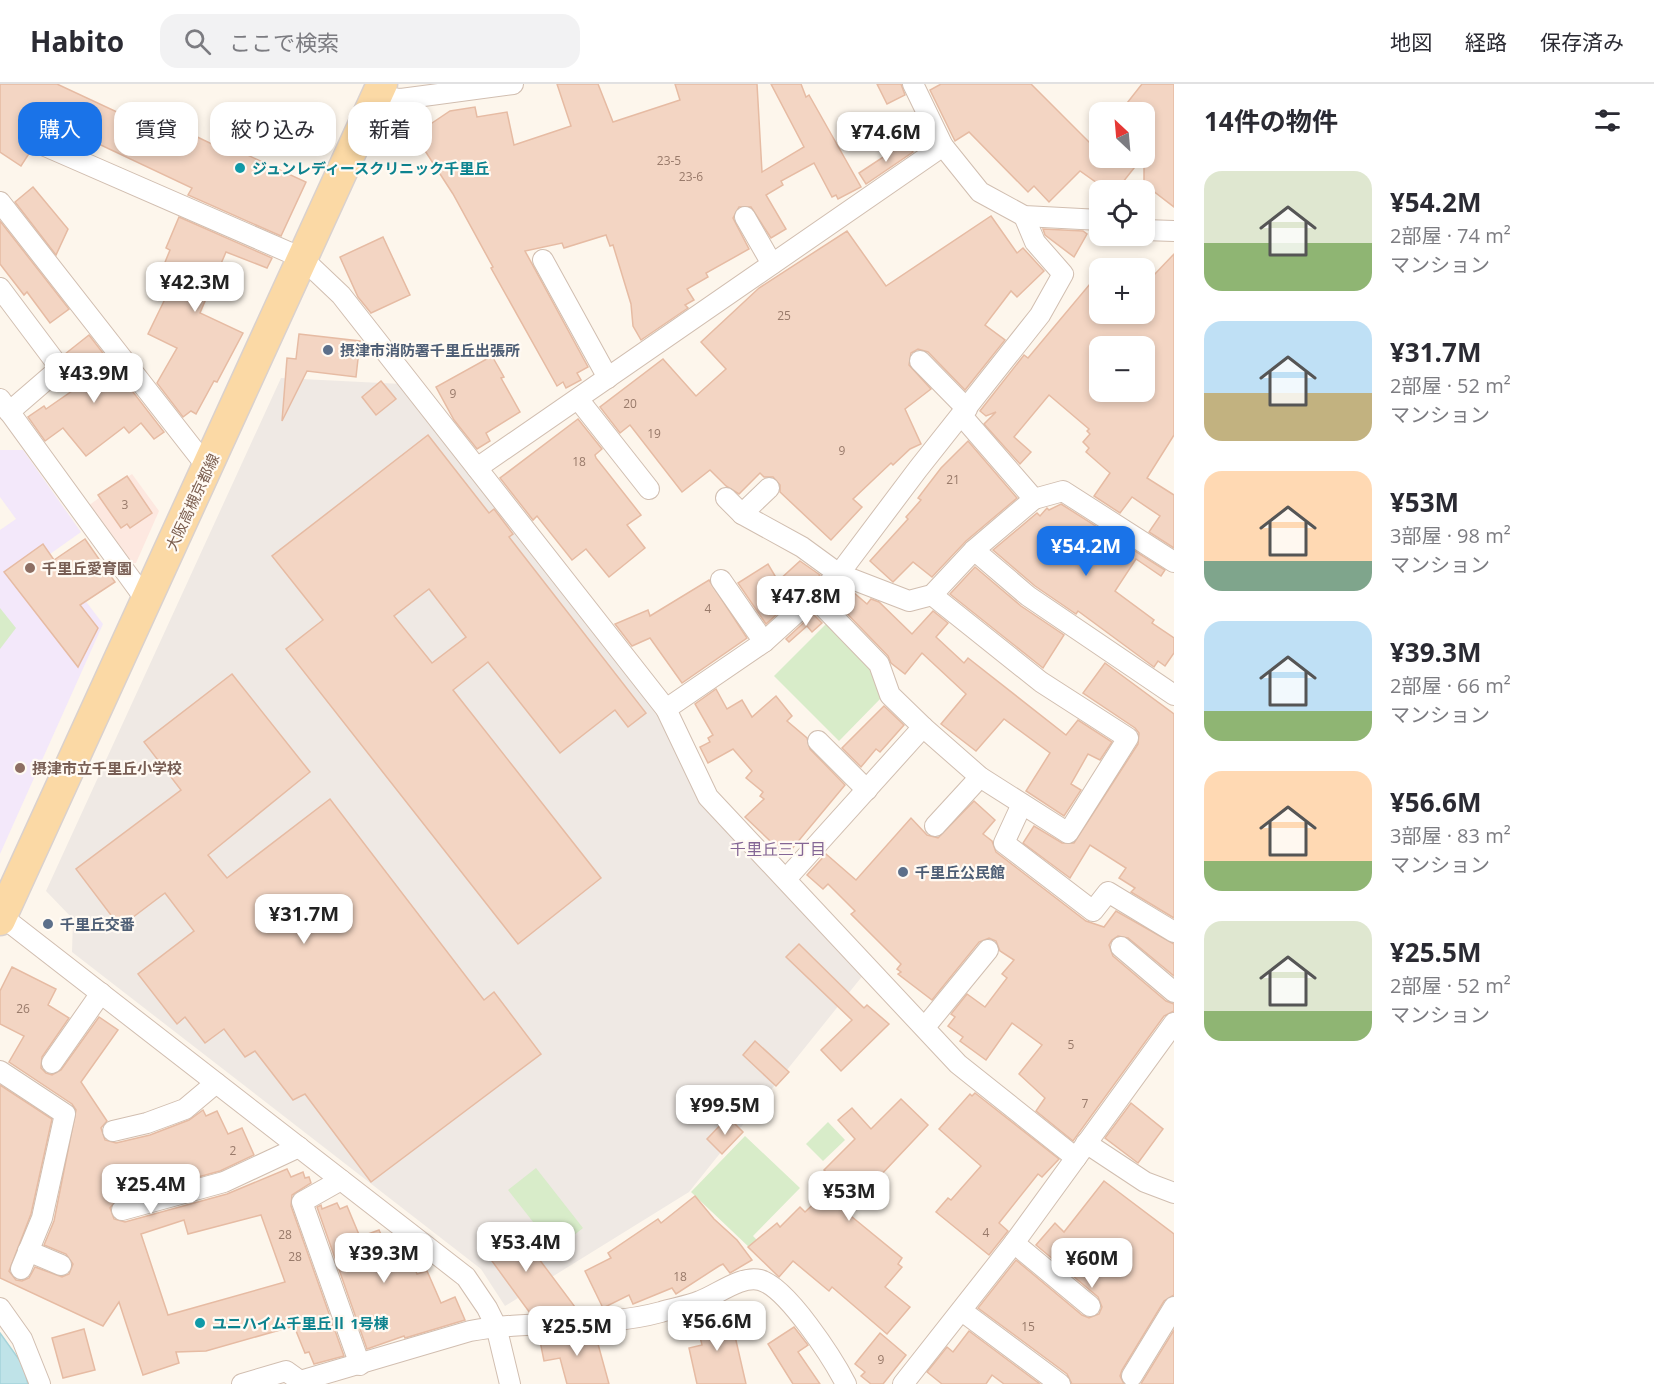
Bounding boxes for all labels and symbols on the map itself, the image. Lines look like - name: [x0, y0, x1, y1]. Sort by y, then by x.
- north arrow: [1089, 102, 1155, 168]
- pin: ¥74.6M: [837, 112, 935, 163]
- house number: 23-5: [657, 152, 681, 169]
- place label: ジュンレディースクリニック千里丘: [252, 158, 489, 178]
- marker: ジュンレディースクリニック千里丘: [233, 161, 247, 175]
- house number: 23-6: [679, 168, 703, 185]
- pin: ¥42.3M: [146, 262, 244, 313]
- house number: 25: [777, 307, 791, 324]
- place label: 摂津市消防署千里丘出張所: [340, 340, 520, 360]
- marker: 摂津市消防署千里丘出張所: [321, 343, 335, 357]
- pin: ¥43.9M: [45, 353, 143, 404]
- house number: 9: [450, 385, 457, 402]
- house number: 20: [623, 395, 637, 412]
- house number: 19: [647, 425, 661, 442]
- house number: 9: [839, 442, 846, 459]
- street label: 大阪高槻京都線: [161, 450, 223, 554]
- house number: 18: [572, 453, 586, 470]
- house number: 21: [946, 471, 960, 488]
- house number: 3: [122, 496, 129, 513]
- pin: ¥54.2M: [1037, 526, 1135, 577]
- place label: 千里丘愛育園: [42, 558, 132, 578]
- marker: 千里丘愛育園: [23, 561, 37, 575]
- pin: ¥47.8M: [757, 576, 855, 627]
- house number: 4: [705, 600, 712, 617]
- place label: 摂津市立千里丘小学校: [32, 758, 182, 778]
- marker: 摂津市立千里丘小学校: [13, 761, 27, 775]
- district label: 千里丘三丁目: [730, 838, 826, 860]
- place label: 千里丘公民館: [915, 862, 1005, 882]
- marker: 千里丘公民館: [896, 865, 910, 879]
- pin: ¥31.7M: [255, 894, 353, 945]
- place label: 千里丘交番: [60, 914, 135, 934]
- marker: 千里丘交番: [41, 917, 55, 931]
- house number: 26: [16, 1000, 30, 1017]
- house number: 5: [1068, 1036, 1075, 1053]
- pin: ¥99.5M: [676, 1085, 774, 1136]
- house number: 7: [1082, 1095, 1089, 1112]
- house number: 2: [230, 1142, 237, 1159]
- pin: ¥25.4M: [102, 1164, 200, 1215]
- pin: ¥53M: [813, 1171, 885, 1222]
- pin: ¥53.4M: [477, 1222, 575, 1273]
- house number: 4: [983, 1224, 990, 1241]
- house number: 28: [278, 1226, 292, 1243]
- pin: ¥39.3M: [335, 1233, 433, 1284]
- pin: ¥60M: [1056, 1238, 1128, 1289]
- house number: 28: [288, 1248, 302, 1265]
- house number: 18: [673, 1268, 687, 1285]
- pin: ¥56.6M: [668, 1301, 766, 1352]
- pin: ¥25.5M: [528, 1306, 626, 1357]
- place label: ユニハイム千里丘Ⅱ 1号棟: [212, 1313, 389, 1333]
- marker: ユニハイム千里丘Ⅱ 1号棟: [193, 1316, 207, 1330]
- house number: 15: [1021, 1318, 1035, 1335]
- house number: 9: [878, 1351, 885, 1368]

